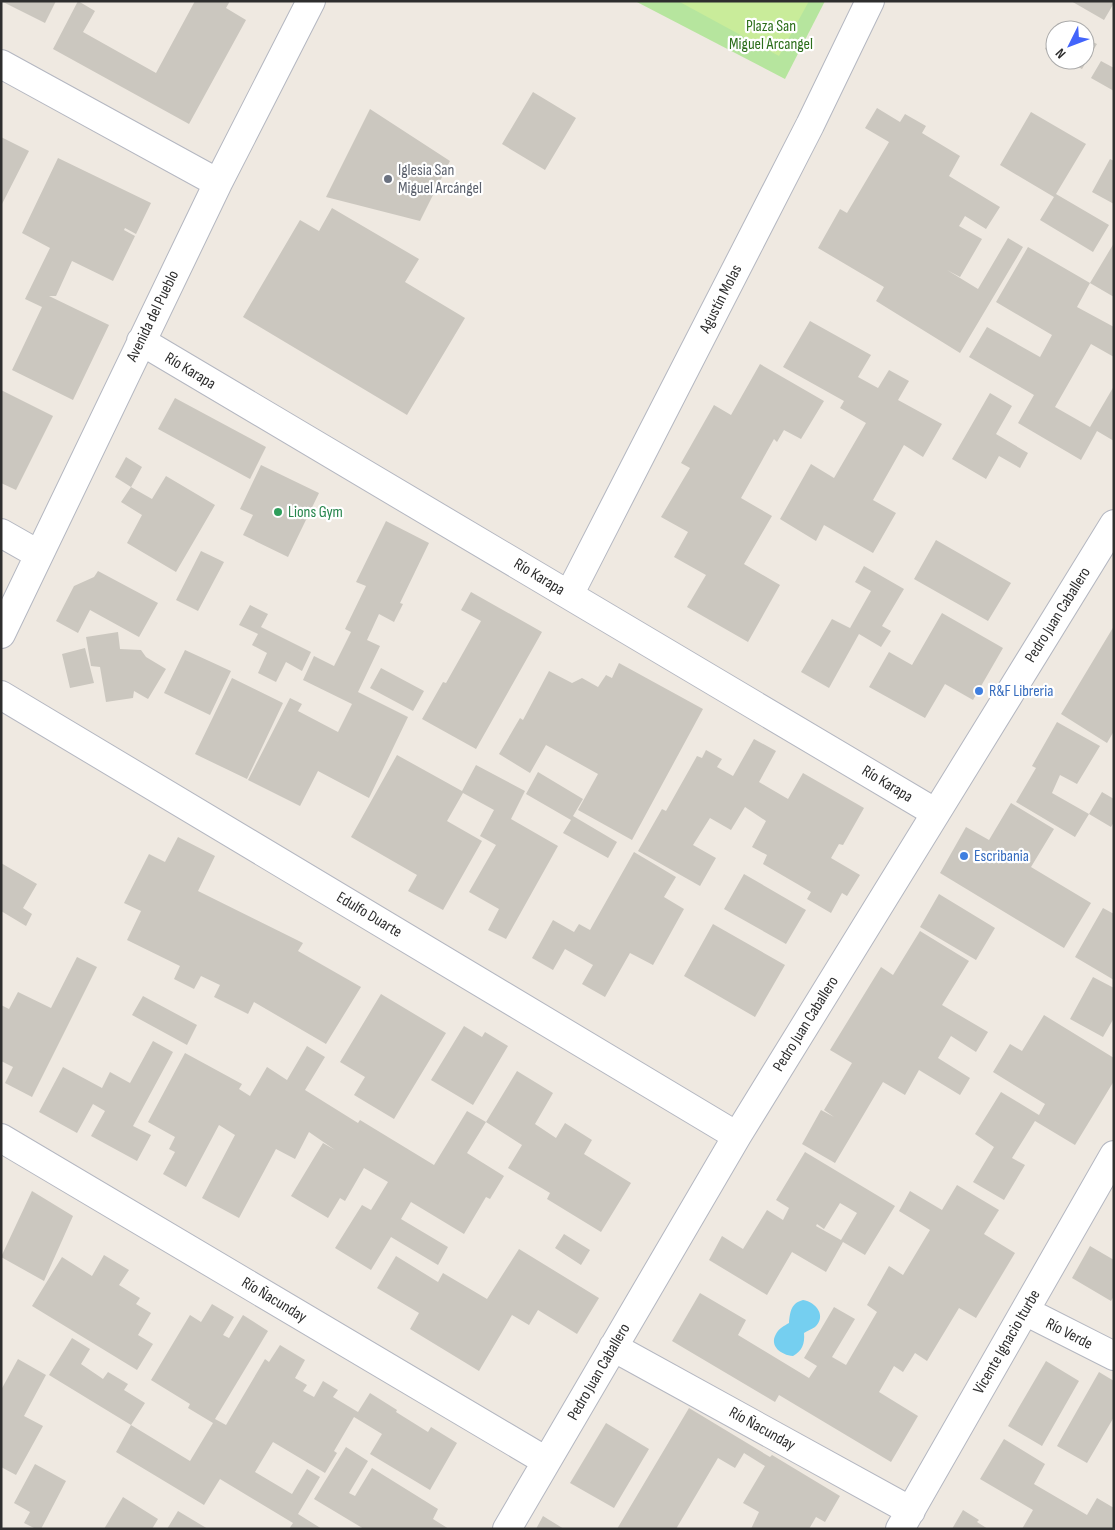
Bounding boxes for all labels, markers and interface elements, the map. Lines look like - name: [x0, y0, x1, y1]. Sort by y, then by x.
- park label: Plaza San Miguel Arcangel: [729, 17, 813, 54]
- north arrow: [1045, 20, 1095, 70]
- text: N: [1052, 45, 1070, 62]
- place label: Iglesia San Miguel Arcángel: [398, 161, 482, 198]
- marker: Iglesia San Miguel Arcángel: [382, 173, 394, 185]
- street label: Agustín Molas: [695, 261, 746, 337]
- street label: Avenida del Pueblo: [122, 267, 183, 366]
- street label: Río Karapa: [161, 348, 219, 394]
- place label: Lions Gym: [288, 503, 343, 522]
- marker: Lions Gym: [272, 506, 284, 518]
- street label: Río Karapa: [510, 554, 568, 600]
- street label: Pedro Juan Caballero: [1021, 564, 1095, 666]
- place label: R&F Libreria: [989, 682, 1053, 701]
- marker: R&F Libreria: [973, 685, 985, 697]
- street label: Río Karapa: [858, 761, 916, 807]
- place label: Escribania: [974, 847, 1029, 866]
- marker: Escribania: [958, 850, 970, 862]
- street label: Edulfo Duarte: [333, 888, 405, 942]
- street label: Pedro Juan Caballero: [769, 973, 843, 1075]
- street label: Río Ñacunday: [238, 1273, 310, 1327]
- street label: Vicente Ignacio Iturbe: [969, 1286, 1045, 1398]
- street label: Río Verde: [1042, 1314, 1096, 1354]
- street label: Pedro Juan Caballero: [564, 1320, 634, 1424]
- street label: Río Ñacunday: [726, 1403, 798, 1455]

